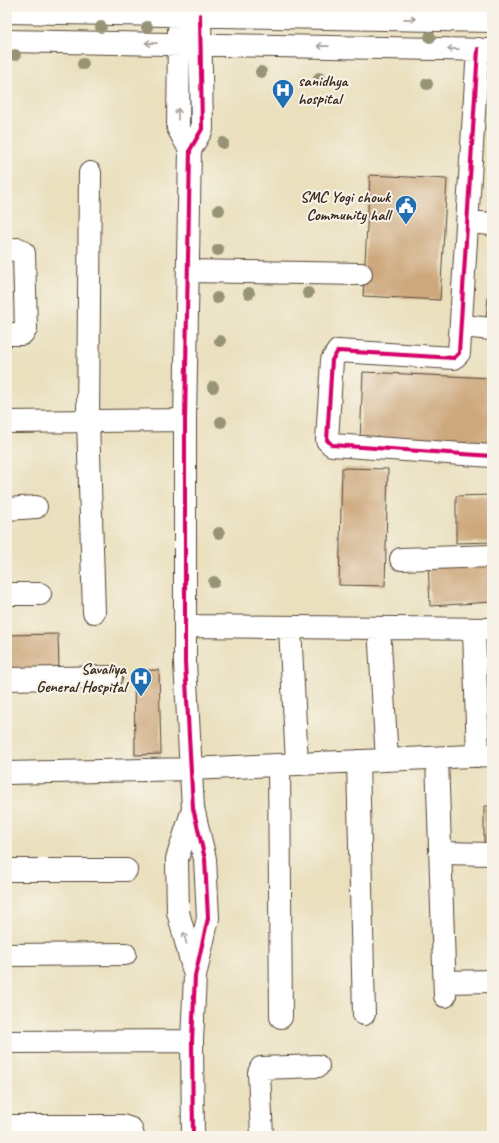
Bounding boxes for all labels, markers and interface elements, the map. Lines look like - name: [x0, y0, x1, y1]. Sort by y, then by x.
- one-way arrow: [403, 15, 416, 23]
- one-way arrow: [145, 40, 158, 47]
- one-way arrow: [317, 43, 330, 50]
- one-way arrow: [447, 45, 460, 52]
- place label: sanidhya hospital: [298, 71, 349, 109]
- hospital icon: sanidhya hospital: [270, 77, 296, 110]
- one-way arrow: [174, 108, 182, 121]
- place label: SMC Yogi chowk Community hall: [300, 187, 393, 225]
- public building icon: SMC Yogi chowk Community hall: [393, 193, 419, 226]
- place label: Savaliya General Hospital: [36, 659, 129, 697]
- hospital icon: Savaliya General Hospital: [128, 665, 154, 698]
- one-way arrow: [180, 932, 188, 945]

